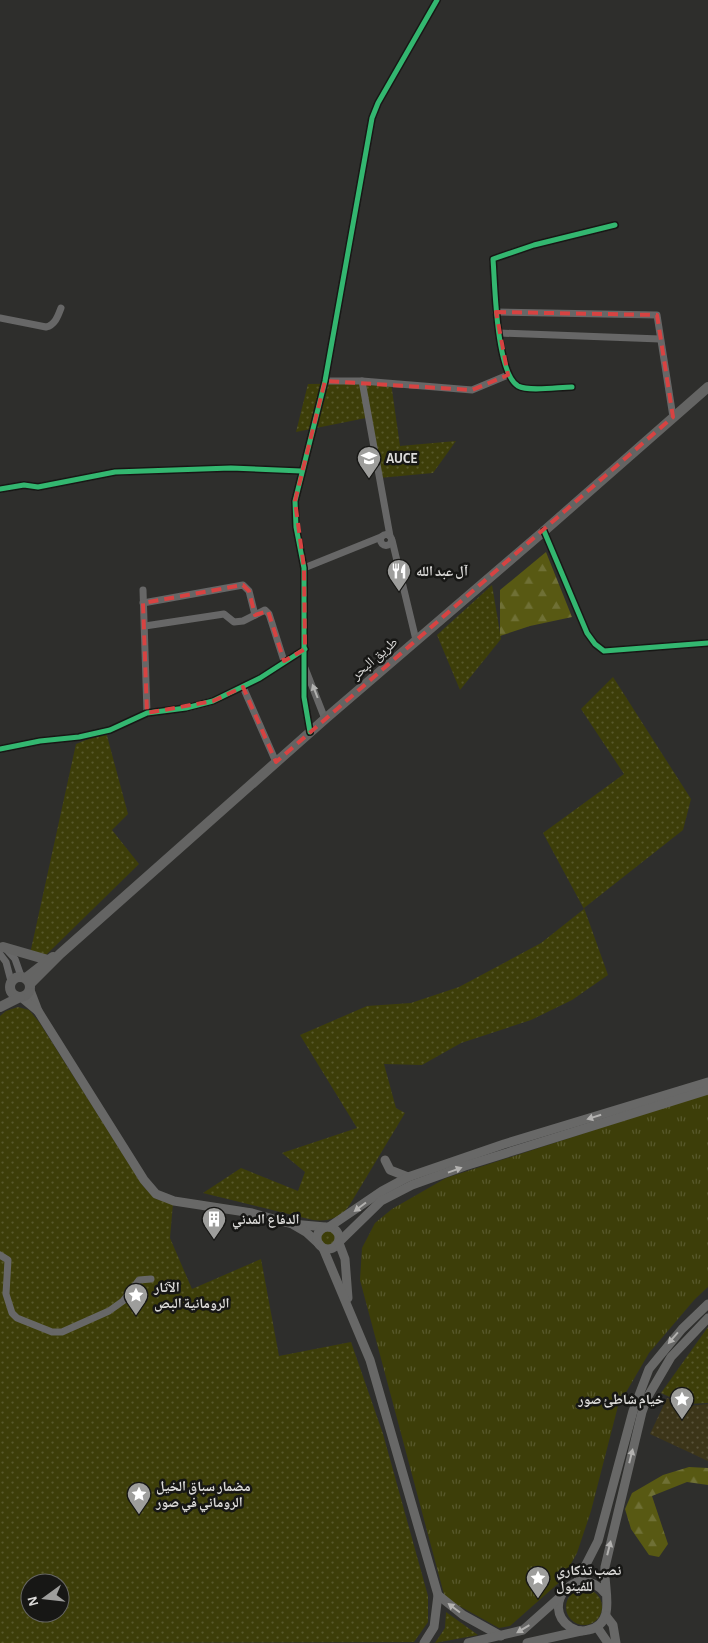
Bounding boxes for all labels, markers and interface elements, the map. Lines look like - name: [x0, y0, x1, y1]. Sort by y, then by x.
- school or university icon: AUCE: [356, 445, 382, 479]
- place label: AUCE: [386, 452, 417, 466]
- restaurant icon: آل عبد الله: [386, 558, 412, 592]
- place label: آل عبد الله: [416, 564, 468, 580]
- street label: طريق البحر: [348, 635, 402, 685]
- one-way arrow: [311, 684, 319, 699]
- one-way arrow: [587, 1113, 602, 1121]
- one-way arrow: [447, 1166, 462, 1173]
- one-way arrow: [354, 1202, 367, 1213]
- building icon: الدفاع المدني: [201, 1206, 227, 1240]
- place label: الدفاع المدني: [232, 1213, 300, 1230]
- place label: الآثار الرومانية البص: [153, 1281, 229, 1312]
- place icon: الآثار الرومانية البص: [123, 1282, 149, 1316]
- one-way arrow: [668, 1331, 679, 1344]
- place icon: خيام شاطئ صور: [669, 1386, 695, 1420]
- place label: خيام شاطئ صور: [577, 1393, 664, 1409]
- one-way arrow: [628, 1449, 636, 1464]
- place label: مضمار سباق الخيل الروماني في صور: [155, 1480, 251, 1513]
- place icon: مضمار سباق الخيل الروماني في صور: [126, 1481, 152, 1515]
- one-way arrow: [605, 1541, 613, 1556]
- place label: نصب تذكاري للفينول: [556, 1564, 621, 1594]
- place icon: نصب تذكاري للفينول: [525, 1565, 551, 1599]
- north arrow: [20, 1573, 70, 1623]
- text: N: [25, 1595, 41, 1608]
- one-way arrow: [447, 1603, 461, 1613]
- one-way arrow: [517, 1624, 530, 1633]

